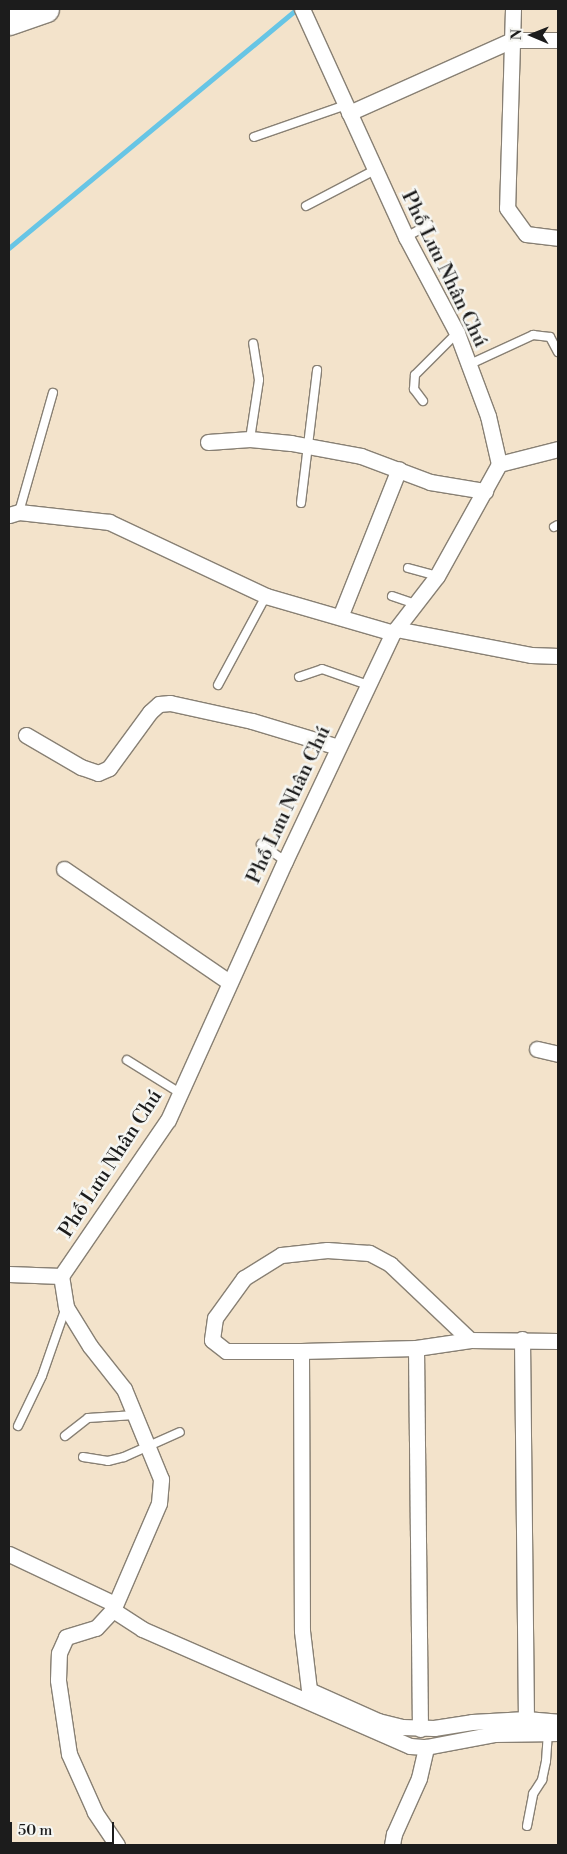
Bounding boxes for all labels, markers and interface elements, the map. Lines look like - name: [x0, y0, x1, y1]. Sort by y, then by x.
- north arrow: [507, 10, 557, 60]
- text: N: [508, 29, 526, 40]
- street label: Phố Lưu Nhân Chú: [396, 187, 492, 351]
- street label: Phố Lưu Nhân Chú: [242, 722, 336, 888]
- street label: Phố Lưu Nhân Chú: [54, 1086, 168, 1242]
- scale bar: [12, 1812, 116, 1844]
- text: 50 m: [18, 1821, 52, 1840]

